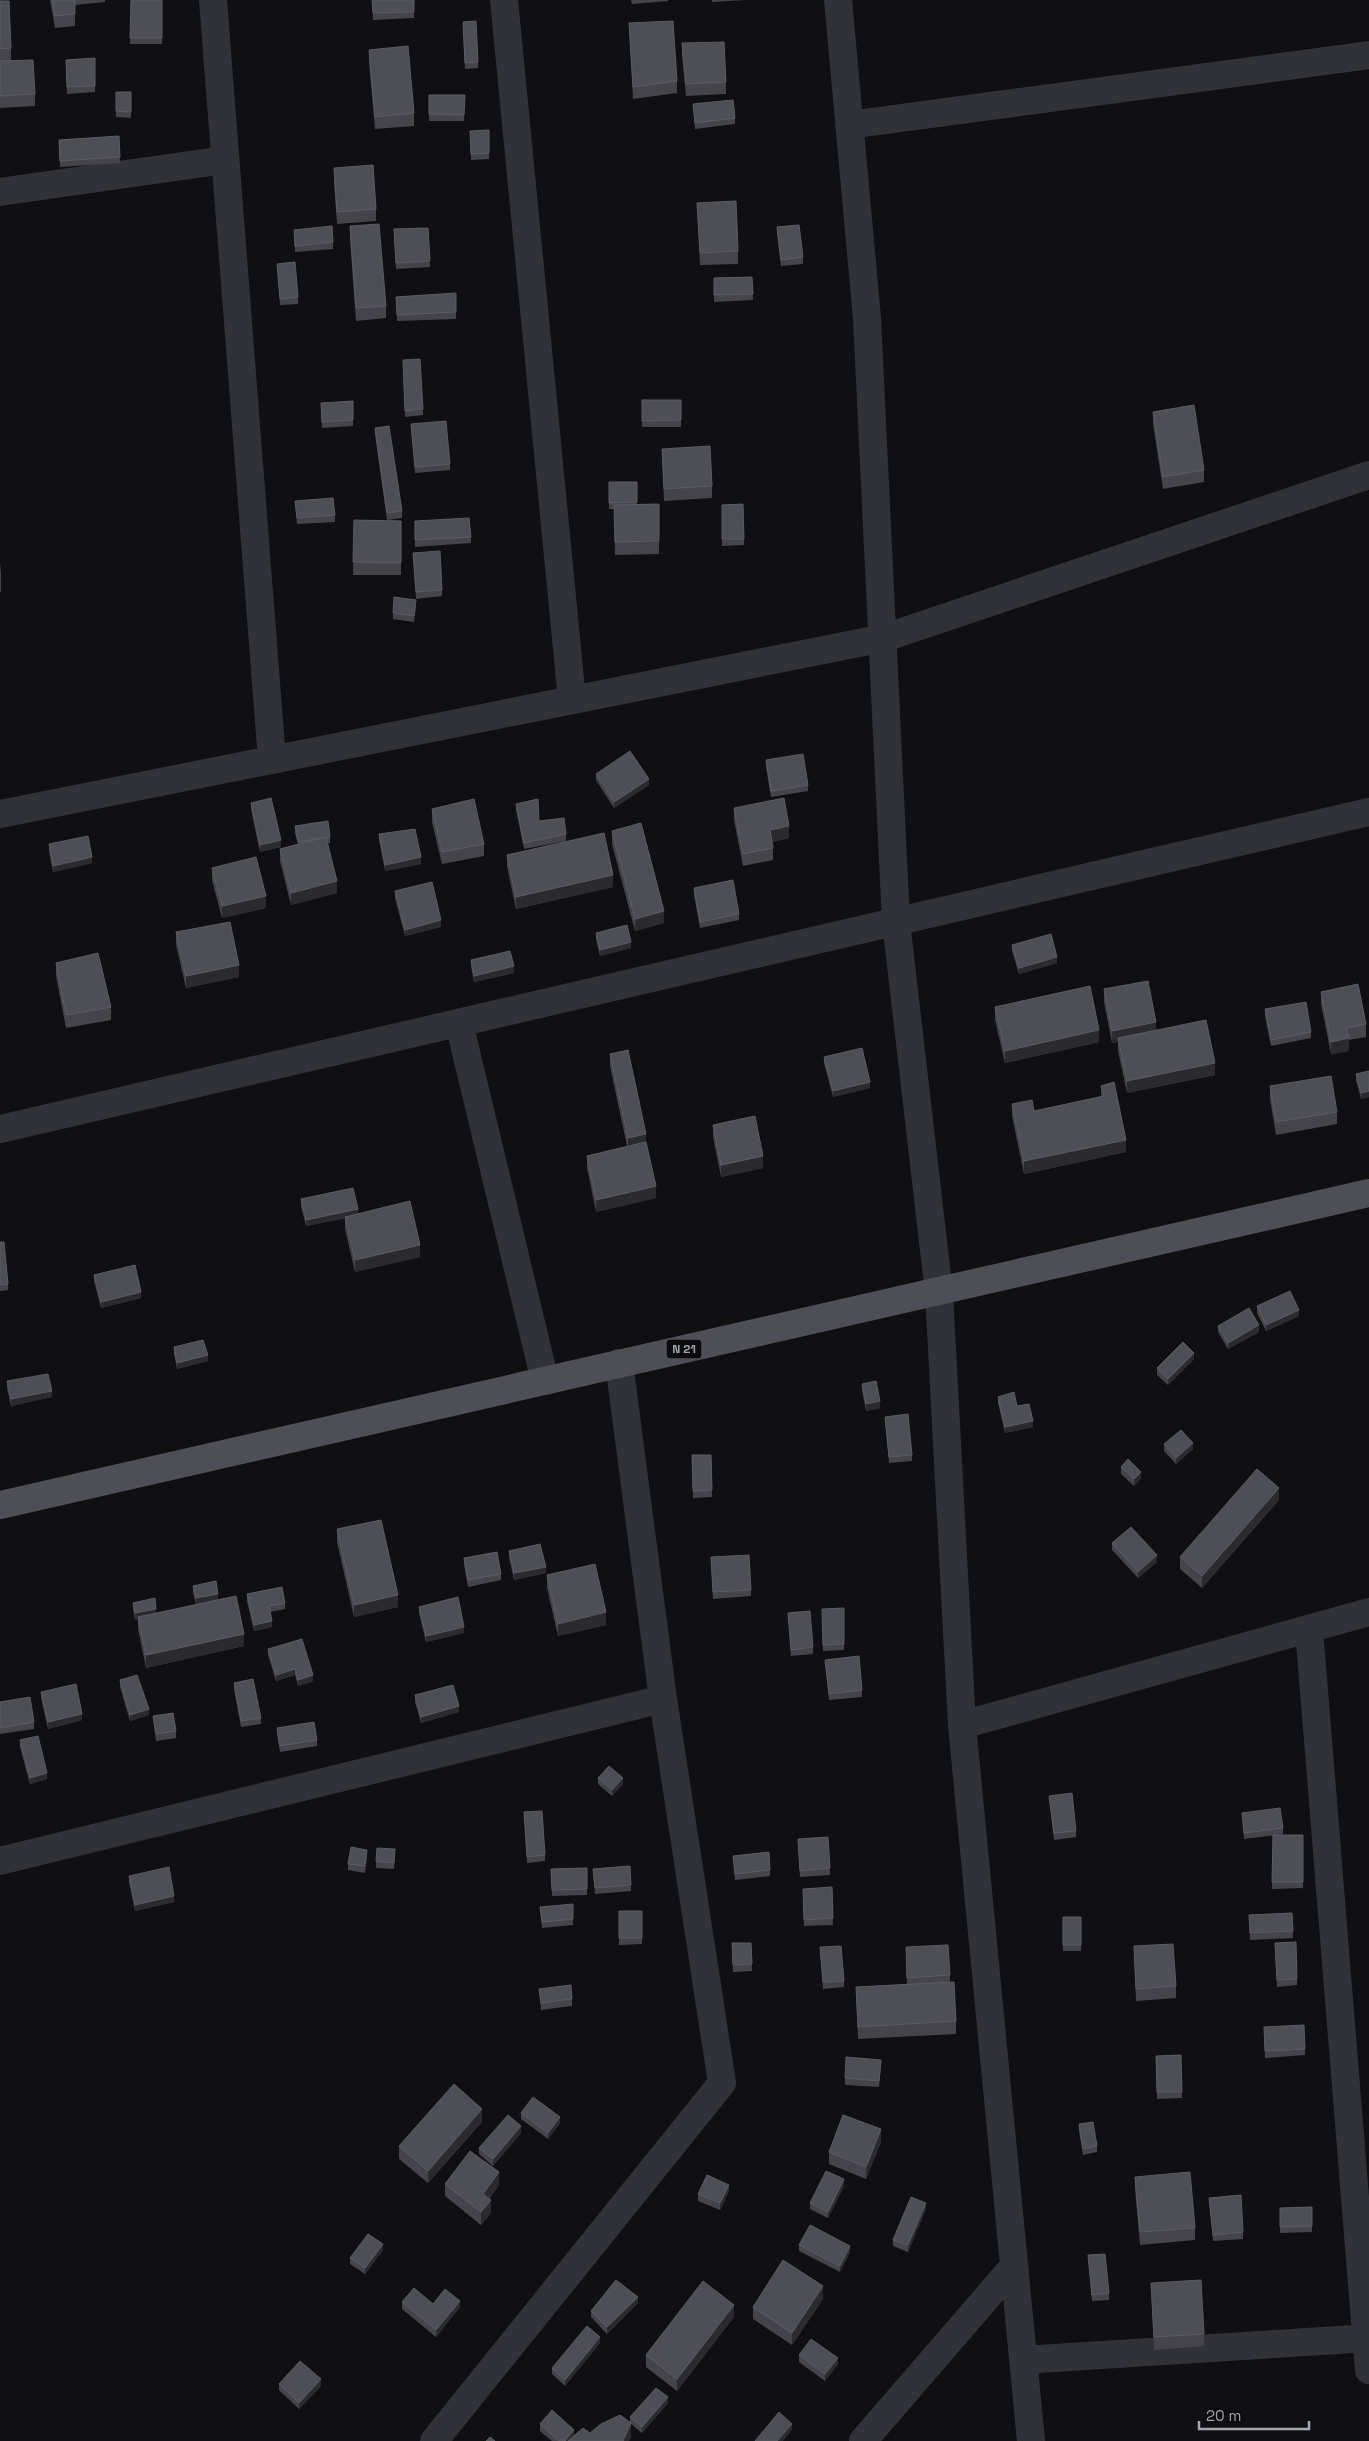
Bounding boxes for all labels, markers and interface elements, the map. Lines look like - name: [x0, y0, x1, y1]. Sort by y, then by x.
- road number: N 21: [666, 1340, 702, 1358]
- scale bar: [1199, 2398, 1309, 2430]
- text: 20 m: [1206, 2406, 1241, 2425]

